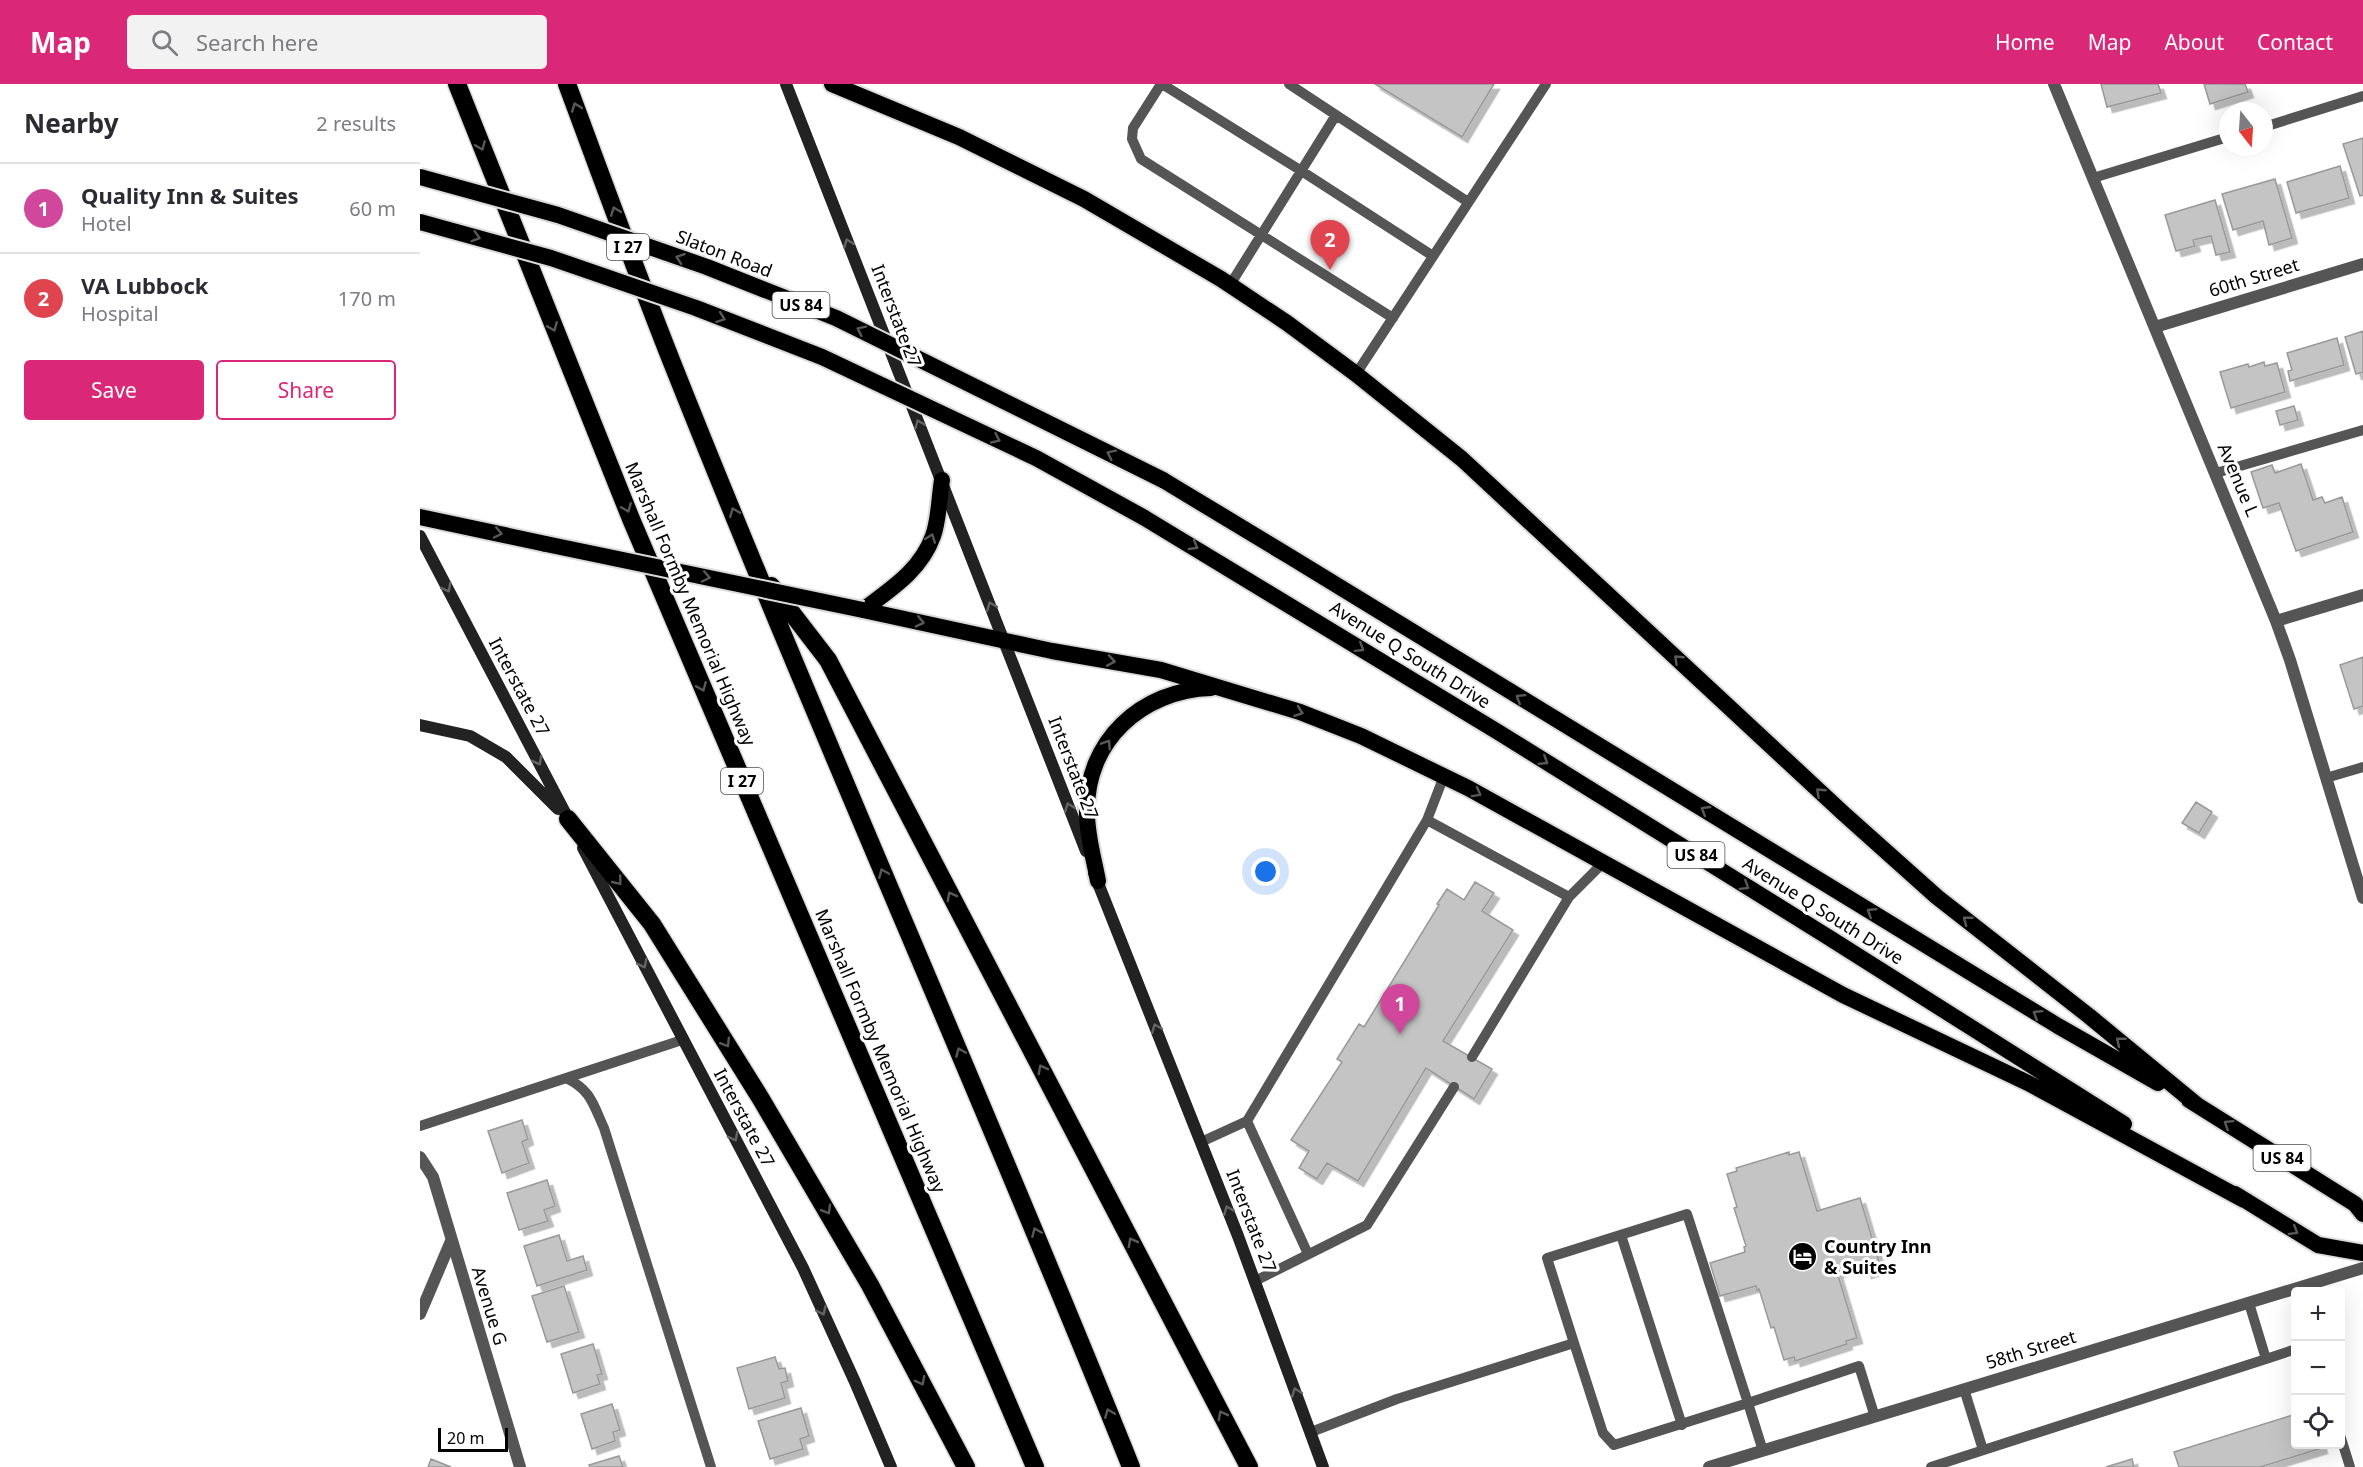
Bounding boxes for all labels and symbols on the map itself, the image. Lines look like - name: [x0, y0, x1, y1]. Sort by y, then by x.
- one-way arrow: [570, 102, 583, 113]
- north arrow: [2219, 102, 2273, 156]
- one-way arrow: [474, 140, 486, 151]
- one-way arrow: [610, 207, 622, 218]
- pin: 2: [1310, 220, 1350, 270]
- street label: Slaton Road: [673, 224, 776, 282]
- one-way arrow: [471, 230, 481, 243]
- road number: I 27: [607, 234, 649, 260]
- one-way arrow: [843, 238, 855, 249]
- one-way arrow: [675, 252, 686, 265]
- street label: 60th Street: [2206, 252, 2302, 302]
- street label: Interstate 27: [866, 261, 928, 371]
- road number: US 84: [772, 292, 830, 318]
- one-way arrow: [716, 310, 726, 323]
- one-way arrow: [546, 321, 559, 332]
- one-way arrow: [856, 326, 867, 338]
- one-way arrow: [914, 419, 927, 430]
- one-way arrow: [989, 431, 1000, 443]
- street label: Avenue L: [2213, 439, 2265, 520]
- one-way arrow: [1106, 450, 1117, 462]
- street label: Marshall Formby Memorial Highway: [620, 458, 762, 750]
- one-way arrow: [620, 501, 632, 512]
- one-way arrow: [729, 508, 741, 519]
- one-way arrow: [493, 526, 503, 539]
- one-way arrow: [924, 534, 936, 545]
- one-way arrow: [1188, 539, 1198, 550]
- one-way arrow: [700, 570, 710, 583]
- one-way arrow: [439, 582, 451, 593]
- street label: Avenue Q South Drive: [1326, 595, 1495, 713]
- one-way arrow: [986, 601, 998, 612]
- one-way arrow: [915, 615, 925, 628]
- street label: Interstate 27: [484, 633, 556, 740]
- one-way arrow: [1354, 640, 1364, 652]
- one-way arrow: [1107, 655, 1116, 667]
- one-way arrow: [1674, 655, 1684, 666]
- one-way arrow: [695, 681, 707, 692]
- one-way arrow: [1516, 693, 1526, 705]
- one-way arrow: [1293, 705, 1304, 718]
- street label: Interstate 27: [1043, 713, 1105, 823]
- one-way arrow: [1100, 740, 1111, 751]
- one-way arrow: [1537, 754, 1548, 765]
- one-way arrow: [531, 755, 542, 765]
- road number: I 27: [721, 768, 763, 794]
- one-way arrow: [1470, 786, 1481, 797]
- one-way arrow: [1817, 788, 1827, 799]
- one-way arrow: [1064, 802, 1076, 813]
- one-way arrow: [1701, 806, 1711, 817]
- road number: US 84: [1668, 842, 1724, 868]
- street label: Avenue Q South Drive: [1739, 851, 1908, 969]
- your location: [1251, 857, 1280, 886]
- one-way arrow: [879, 868, 891, 879]
- one-way arrow: [611, 874, 622, 885]
- one-way arrow: [1739, 878, 1750, 889]
- one-way arrow: [947, 892, 959, 903]
- street label: Marshall Formby Memorial Highway: [810, 905, 952, 1197]
- one-way arrow: [1867, 907, 1877, 919]
- one-way arrow: [1963, 917, 1974, 928]
- one-way arrow: [636, 958, 648, 969]
- pin: 1: [1380, 984, 1420, 1034]
- one-way arrow: [2033, 1009, 2043, 1021]
- one-way arrow: [1151, 1024, 1163, 1035]
- one-way arrow: [719, 1037, 731, 1047]
- one-way arrow: [2116, 1038, 2127, 1049]
- one-way arrow: [955, 1048, 967, 1059]
- street label: Interstate 27: [709, 1064, 781, 1171]
- one-way arrow: [1038, 1065, 1049, 1076]
- one-way arrow: [2224, 1120, 2234, 1132]
- one-way arrow: [727, 1131, 738, 1142]
- road number: US 84: [2254, 1145, 2310, 1171]
- street label: Interstate 27: [1221, 1166, 1283, 1276]
- one-way arrow: [819, 1204, 831, 1214]
- one-way arrow: [1223, 1205, 1235, 1216]
- one-way arrow: [2288, 1223, 2298, 1235]
- one-way arrow: [1031, 1227, 1043, 1238]
- place label: Country Inn & Suites: [1824, 1234, 1931, 1279]
- one-way arrow: [1128, 1238, 1139, 1249]
- hotel icon: Country Inn & Suites: [1787, 1241, 1819, 1273]
- street label: Avenue G: [467, 1263, 513, 1348]
- one-way arrow: [815, 1304, 827, 1315]
- street label: 58th Street: [1983, 1324, 2079, 1374]
- one-way arrow: [914, 1375, 925, 1385]
- one-way arrow: [1291, 1387, 1303, 1398]
- one-way arrow: [1104, 1408, 1116, 1419]
- one-way arrow: [1218, 1411, 1229, 1421]
- scale bar: [438, 1425, 508, 1452]

